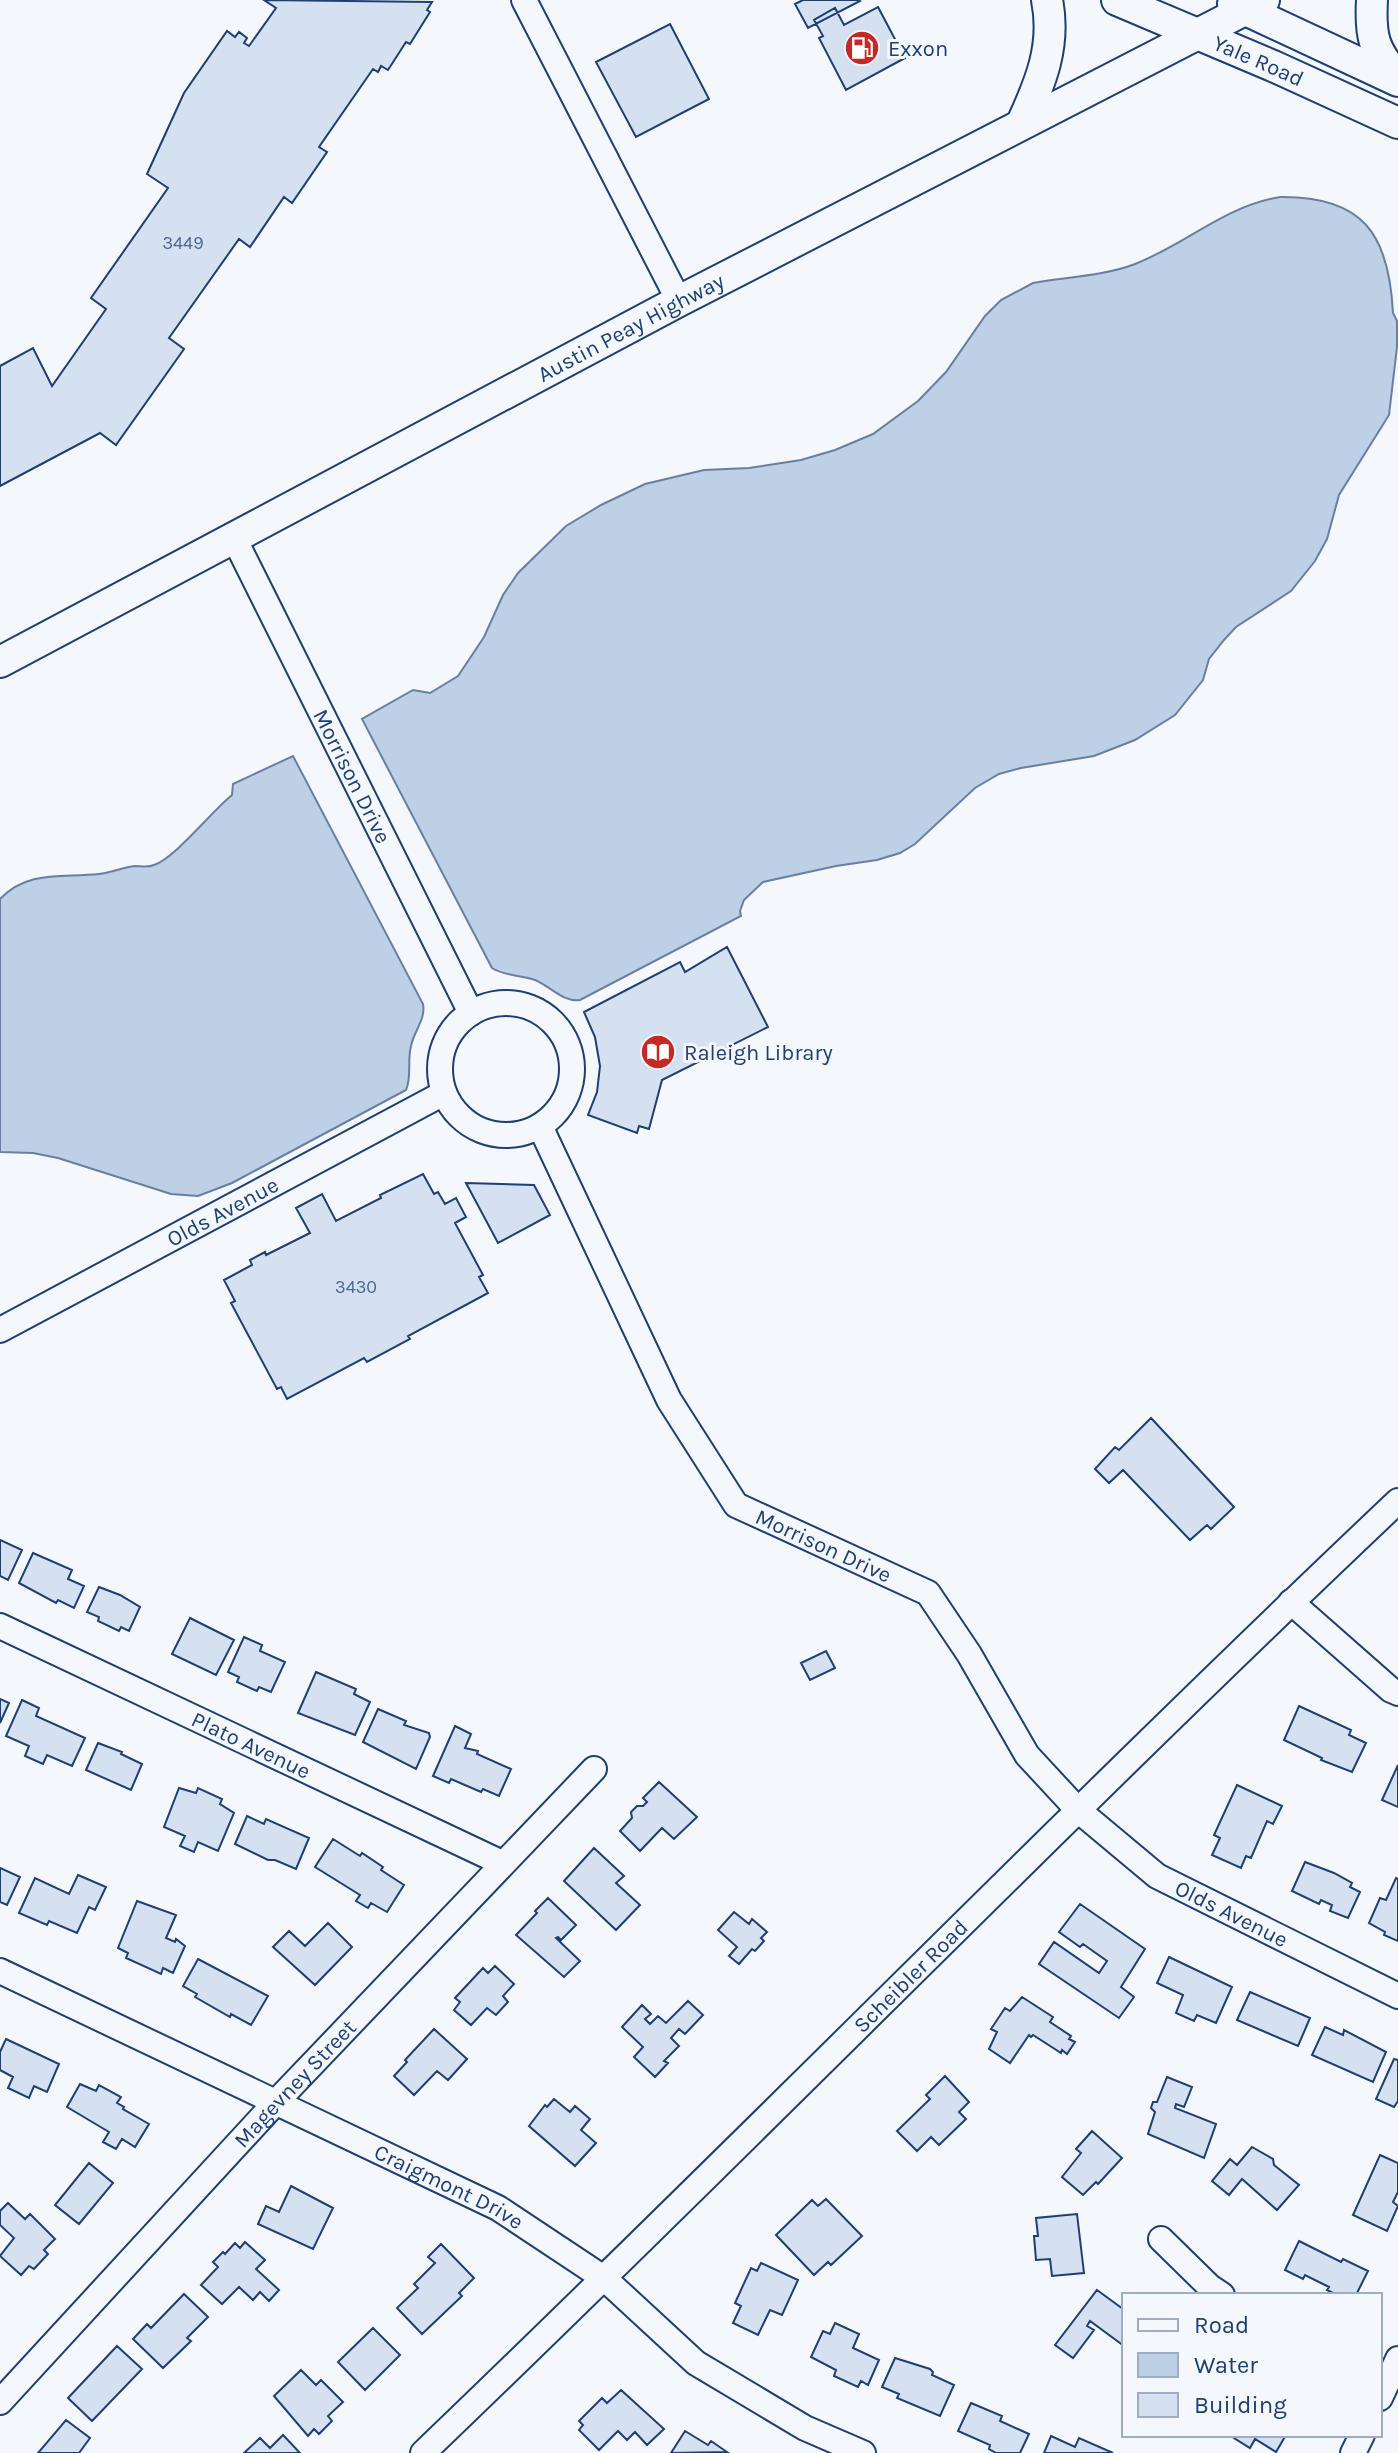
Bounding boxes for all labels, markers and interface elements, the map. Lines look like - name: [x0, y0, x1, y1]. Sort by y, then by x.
- fuel station icon: Exxon: [843, 29, 881, 67]
- street label: Yale Road: [1209, 30, 1308, 92]
- place label: Exxon: [888, 36, 948, 62]
- house number: 3449: [162, 232, 204, 254]
- street label: Austin Peay Highway: [533, 268, 729, 388]
- street label: Morrison Drive: [307, 705, 396, 848]
- library icon: Raleigh Library: [639, 1033, 677, 1071]
- place label: Raleigh Library: [684, 1040, 833, 1066]
- street label: Olds Avenue: [163, 1172, 283, 1253]
- house number: 3430: [335, 1276, 377, 1298]
- street label: Morrison Drive: [751, 1504, 895, 1589]
- street label: Plato Avenue: [187, 1706, 315, 1785]
- street label: Olds Avenue: [1171, 1875, 1292, 1953]
- street label: Scheibler Road: [848, 1914, 973, 2039]
- street label: Magevney Street: [229, 2015, 362, 2153]
- street label: Craigmont Drive: [370, 2139, 528, 2235]
- legend: [1122, 2293, 1382, 2437]
- text: Road: [1194, 2311, 1249, 2339]
- text: Water: [1194, 2351, 1258, 2379]
- text: Building: [1194, 2391, 1287, 2419]

